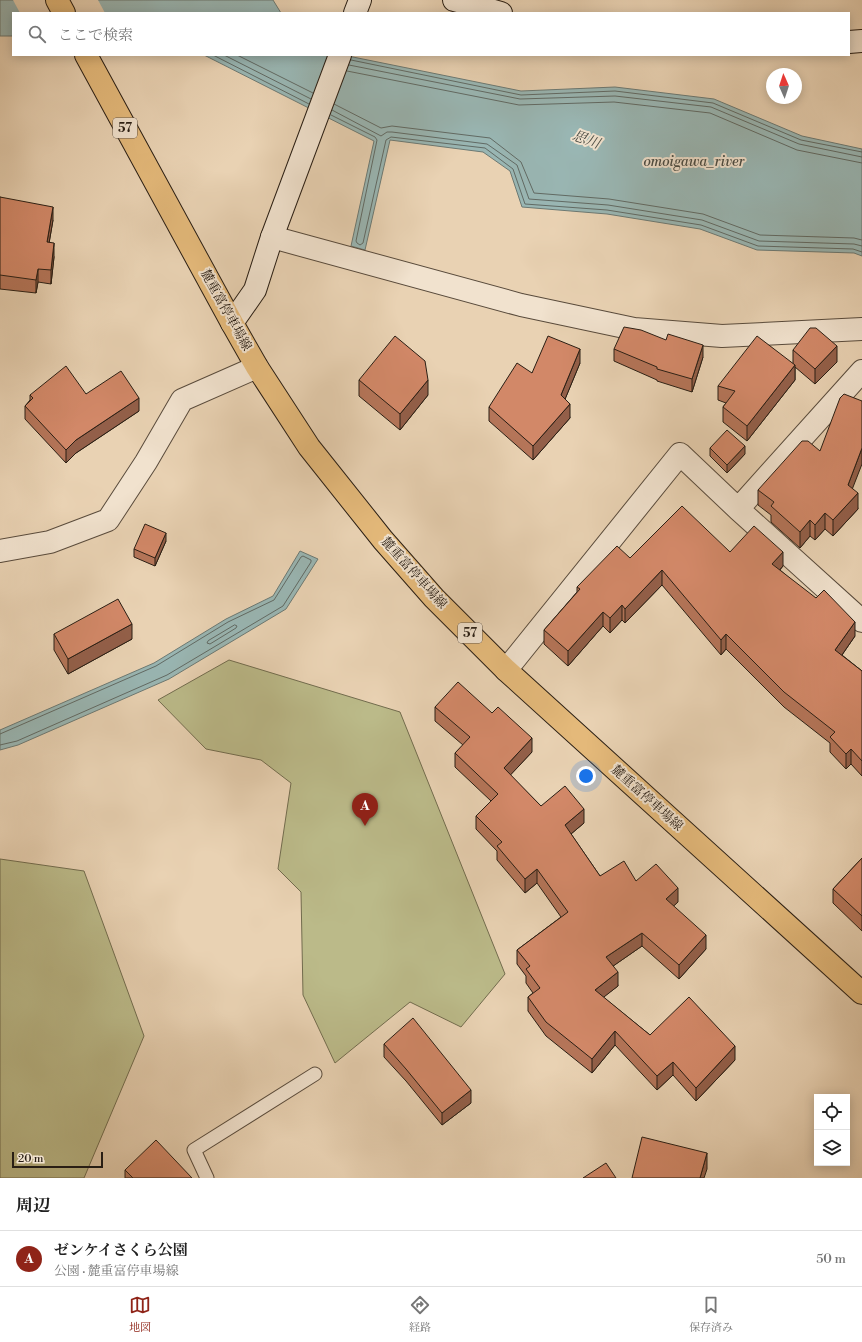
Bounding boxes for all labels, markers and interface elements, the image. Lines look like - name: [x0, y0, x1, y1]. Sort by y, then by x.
- search box: [12, 12, 850, 56]
- icon: search: [26, 23, 48, 45]
- text: ここで検索: [58, 26, 133, 45]
- north arrow: [766, 68, 802, 104]
- road number: 57: [113, 118, 137, 138]
- water label: 思川: [570, 127, 604, 154]
- water label: omoigawa_river: [644, 153, 746, 171]
- street label: 麓重富停車場線: [197, 266, 255, 354]
- street label: 麓重富停車場線: [378, 534, 450, 612]
- road number: 57: [458, 623, 482, 643]
- street label: 麓重富停車場線: [608, 762, 686, 834]
- your location: [576, 766, 596, 786]
- pin: A: [352, 793, 378, 826]
- map controls: [814, 1094, 850, 1166]
- button: locate: [814, 1094, 850, 1130]
- button: layers: [814, 1130, 850, 1166]
- scale bar: [12, 1150, 103, 1169]
- text: 20 m: [18, 1152, 43, 1166]
- text: 周辺: [16, 1195, 50, 1217]
- text: ゼンケイさくら公園: [54, 1241, 188, 1260]
- text: A: [24, 1251, 34, 1267]
- text: 50 m: [816, 1251, 846, 1267]
- text: 公園 · 麓重富停車場線: [54, 1263, 179, 1279]
- tab: 地図: [129, 1294, 151, 1335]
- tab: 経路: [409, 1294, 431, 1335]
- tab: 保存済み: [689, 1294, 733, 1335]

